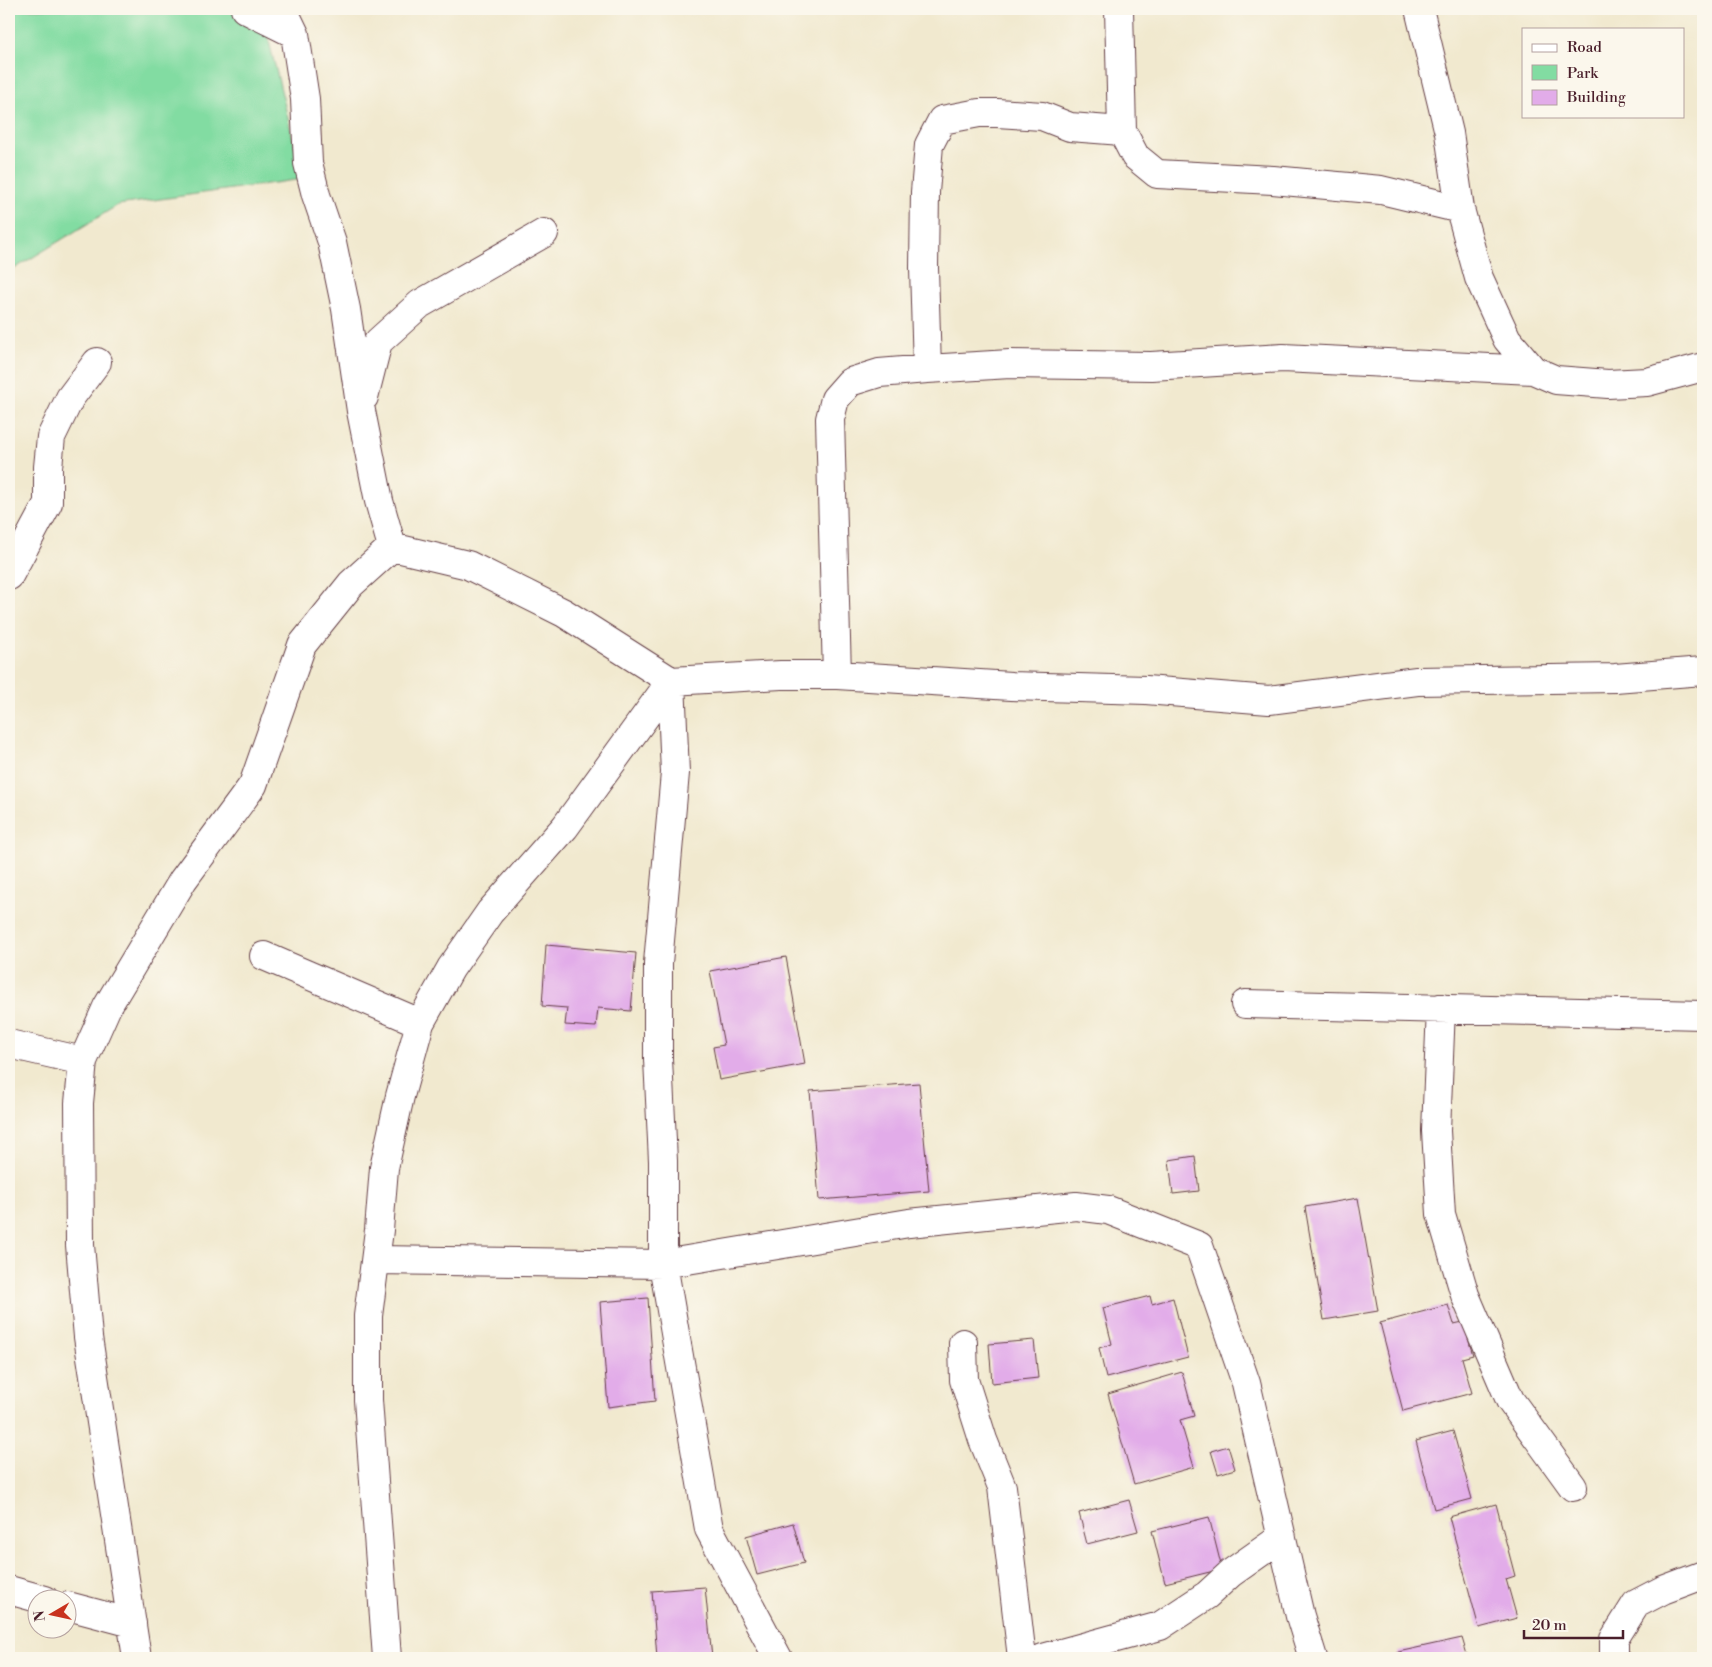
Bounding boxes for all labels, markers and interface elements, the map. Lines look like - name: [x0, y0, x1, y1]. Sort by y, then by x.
- legend: [1522, 28, 1684, 118]
- text: Road: [1567, 38, 1602, 57]
- text: Park: [1567, 64, 1599, 83]
- text: Building: [1566, 88, 1626, 107]
- north arrow: [28, 1590, 78, 1640]
- scale bar: [1524, 1607, 1623, 1639]
- text: N: [30, 1609, 50, 1623]
- text: 20 m: [1532, 1616, 1567, 1635]

